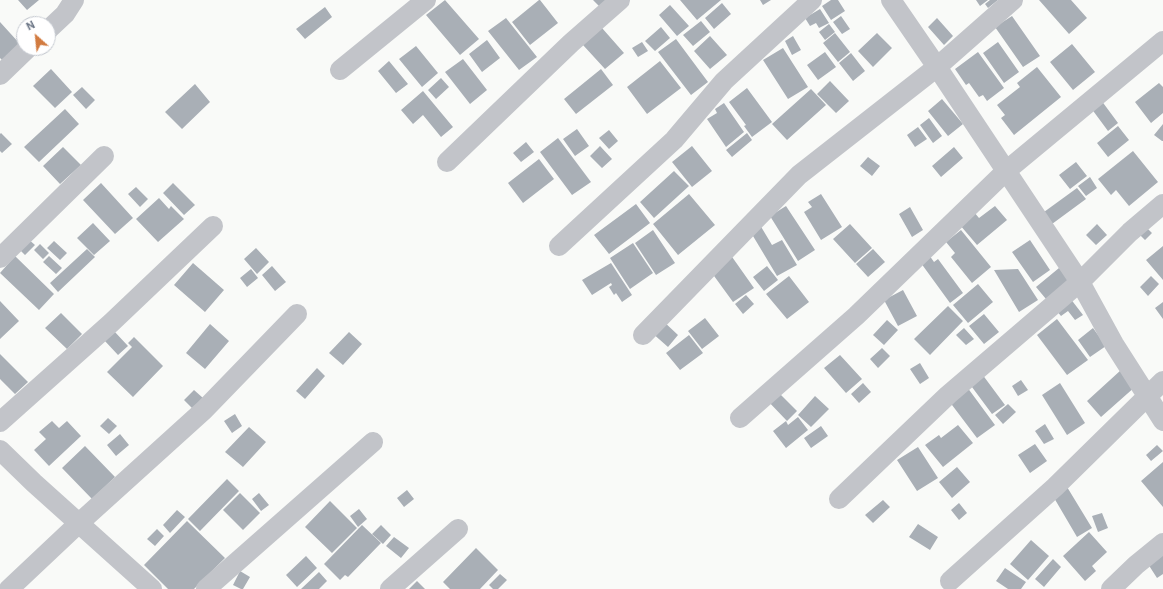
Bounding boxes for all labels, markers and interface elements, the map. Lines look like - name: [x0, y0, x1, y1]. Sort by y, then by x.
- north arrow: [16, 16, 56, 56]
- text: N: [24, 18, 37, 33]

